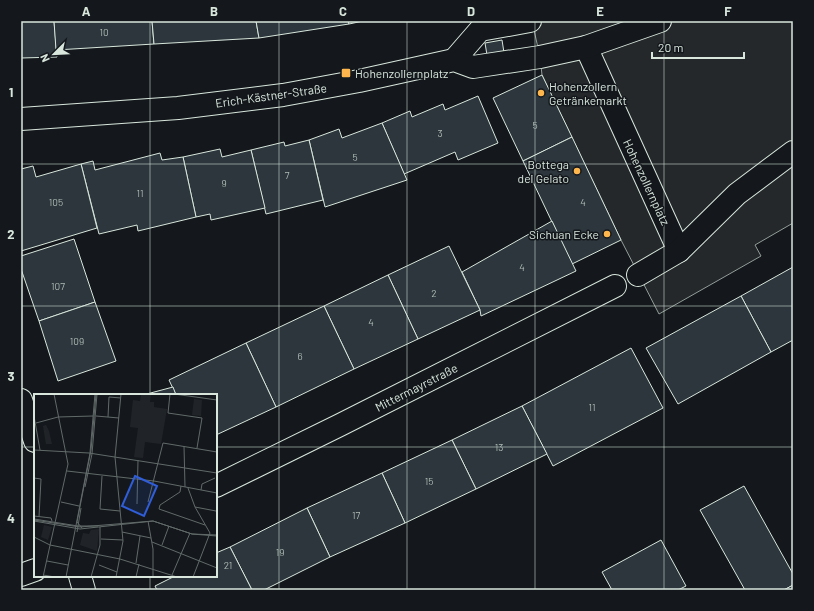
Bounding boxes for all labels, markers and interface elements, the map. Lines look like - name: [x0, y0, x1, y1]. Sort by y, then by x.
- text: A: [82, 3, 91, 19]
- text: B: [210, 3, 218, 19]
- text: C: [339, 3, 347, 19]
- text: D: [467, 3, 475, 19]
- text: E: [596, 3, 604, 19]
- text: F: [724, 3, 732, 19]
- house number: 10: [99, 26, 109, 38]
- north arrow: [34, 34, 74, 74]
- scale bar: [652, 34, 744, 60]
- text: 20 m: [658, 40, 684, 54]
- text: N: [37, 52, 52, 64]
- place label: Hohenzollernplatz: [355, 66, 448, 80]
- marker: Hohenzollernplatz: [340, 67, 352, 79]
- place label: Hohenzollern Getränkemarkt: [549, 79, 627, 107]
- street label: Erich-Kästner-Straße: [214, 80, 328, 110]
- text: 1: [9, 84, 13, 100]
- marker: Hohenzollern Getränkemarkt: [536, 88, 546, 98]
- house number: 5: [532, 119, 538, 131]
- house number: 3: [437, 127, 443, 139]
- street label: Hohenzollernplatz: [621, 137, 673, 227]
- house number: 5: [352, 151, 358, 163]
- place label: Bottega del Gelato: [518, 157, 569, 185]
- marker: Bottega del Gelato: [572, 166, 582, 176]
- house number: 7: [285, 169, 290, 181]
- house number: 9: [221, 177, 227, 189]
- house number: 11: [136, 187, 144, 199]
- house number: 105: [49, 196, 63, 208]
- house number: 4: [580, 196, 586, 208]
- text: 2: [7, 226, 15, 242]
- place label: Sichuan Ecke: [529, 227, 599, 241]
- marker: Sichuan Ecke: [602, 229, 612, 239]
- house number: 4: [519, 261, 525, 273]
- house number: 107: [51, 280, 65, 292]
- house number: 2: [431, 287, 437, 299]
- house number: 4: [368, 316, 374, 328]
- house number: 109: [70, 335, 84, 347]
- house number: 6: [297, 350, 303, 362]
- street label: Mittermayrstraße: [373, 360, 459, 414]
- text: 3: [7, 368, 15, 384]
- inset map: [34, 394, 217, 577]
- house number: 11: [588, 401, 596, 413]
- house number: 13: [495, 441, 503, 453]
- house number: 15: [425, 475, 433, 487]
- house number: 17: [352, 509, 360, 521]
- text: 4: [7, 510, 15, 526]
- house number: 19: [276, 546, 284, 558]
- house number: 21: [224, 559, 232, 571]

